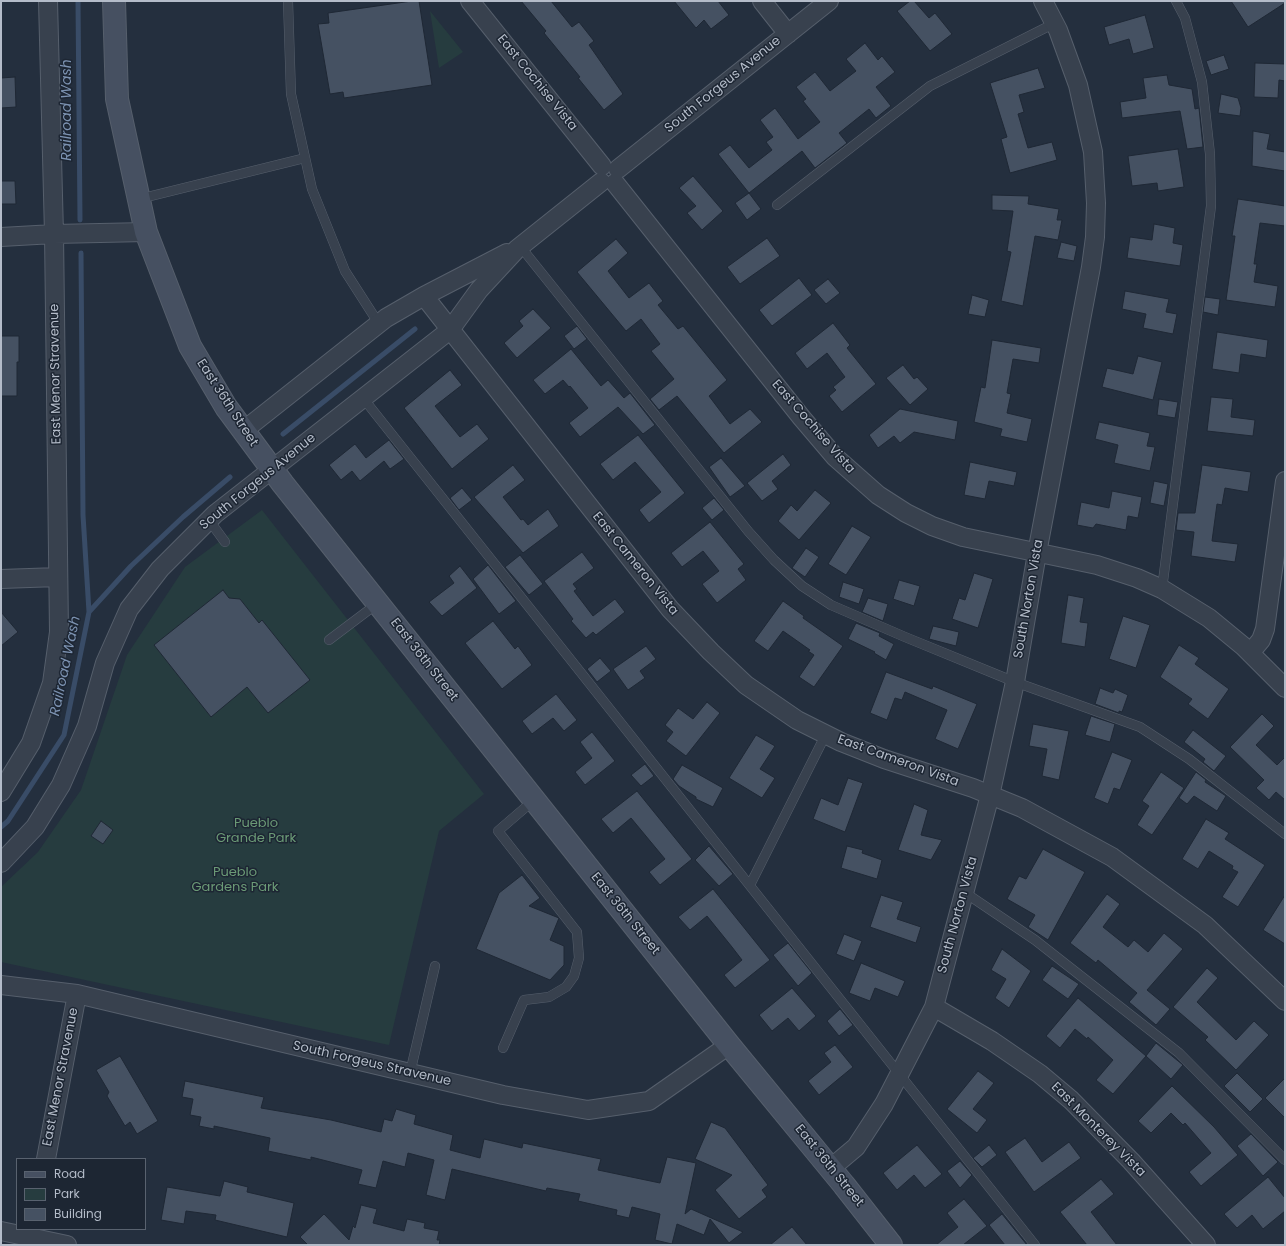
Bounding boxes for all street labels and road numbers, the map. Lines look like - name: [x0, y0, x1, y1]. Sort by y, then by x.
- street label: East Cochise Vista: [494, 32, 580, 134]
- street label: South Forgeus Avenue: [662, 33, 784, 137]
- street label: East Menor Stravenue: [47, 304, 65, 444]
- street label: East 36th Street: [193, 356, 261, 450]
- street label: East Cochise Vista: [768, 377, 858, 477]
- street label: South Forgeus Avenue: [197, 430, 319, 534]
- street label: East Cameron Vista: [589, 509, 681, 619]
- street label: South Norton Vista: [1011, 538, 1047, 660]
- street label: East 36th Street: [387, 615, 461, 705]
- street label: East Cameron Vista: [835, 732, 961, 790]
- street label: South Norton Vista: [935, 855, 981, 975]
- street label: East 36th Street: [587, 870, 663, 958]
- street label: East Menor Stravenue: [40, 1006, 82, 1148]
- street label: South Forgeus Stravenue: [291, 1038, 453, 1090]
- street label: East Monterey Vista: [1048, 1080, 1148, 1180]
- street label: East 36th Street: [791, 1122, 867, 1210]

